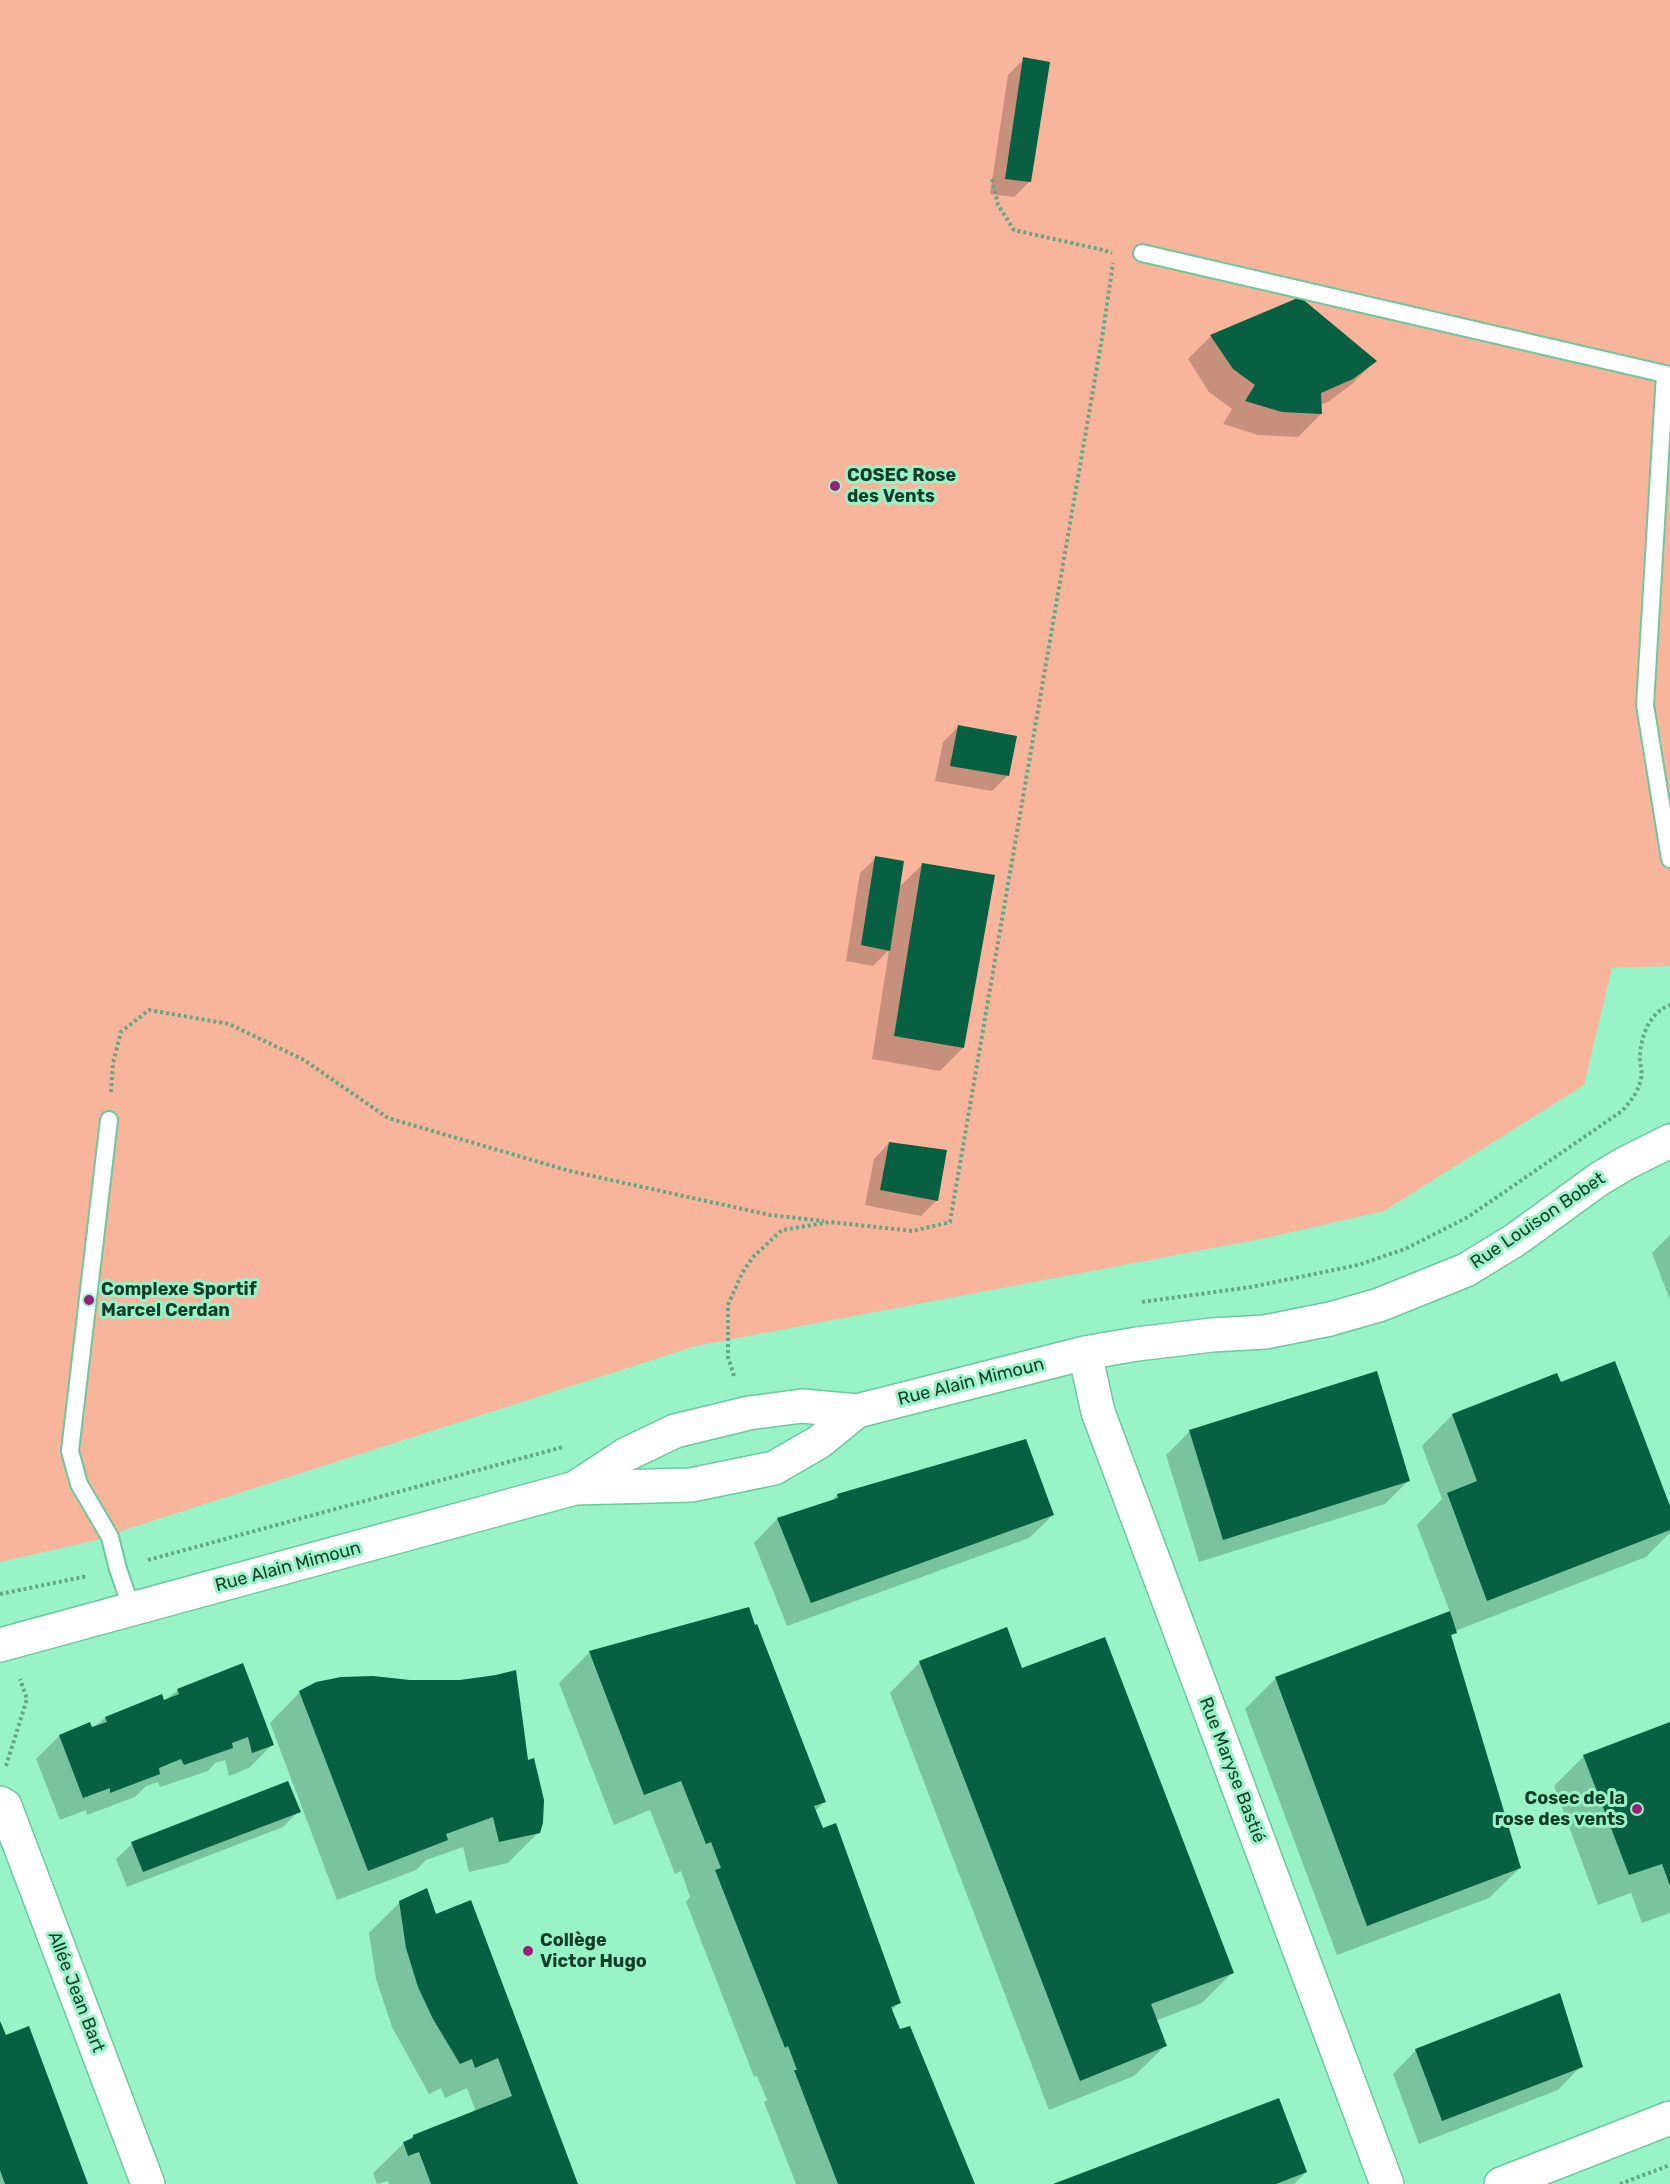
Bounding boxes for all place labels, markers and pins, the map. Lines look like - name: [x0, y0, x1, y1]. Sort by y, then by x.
- place label: COSEC Rose des Vents: [847, 465, 956, 508]
- marker: COSEC Rose des Vents: [828, 479, 842, 493]
- place label: Complexe Sportif Marcel Cerdan: [101, 1279, 257, 1322]
- marker: Complexe Sportif Marcel Cerdan: [82, 1293, 96, 1307]
- place label: Cosec de la rose des vents: [1495, 1788, 1625, 1830]
- marker: Cosec de la rose des vents: [1630, 1802, 1644, 1816]
- place label: Collège Victor Hugo: [540, 1930, 647, 1972]
- marker: Collège Victor Hugo: [521, 1944, 535, 1958]

